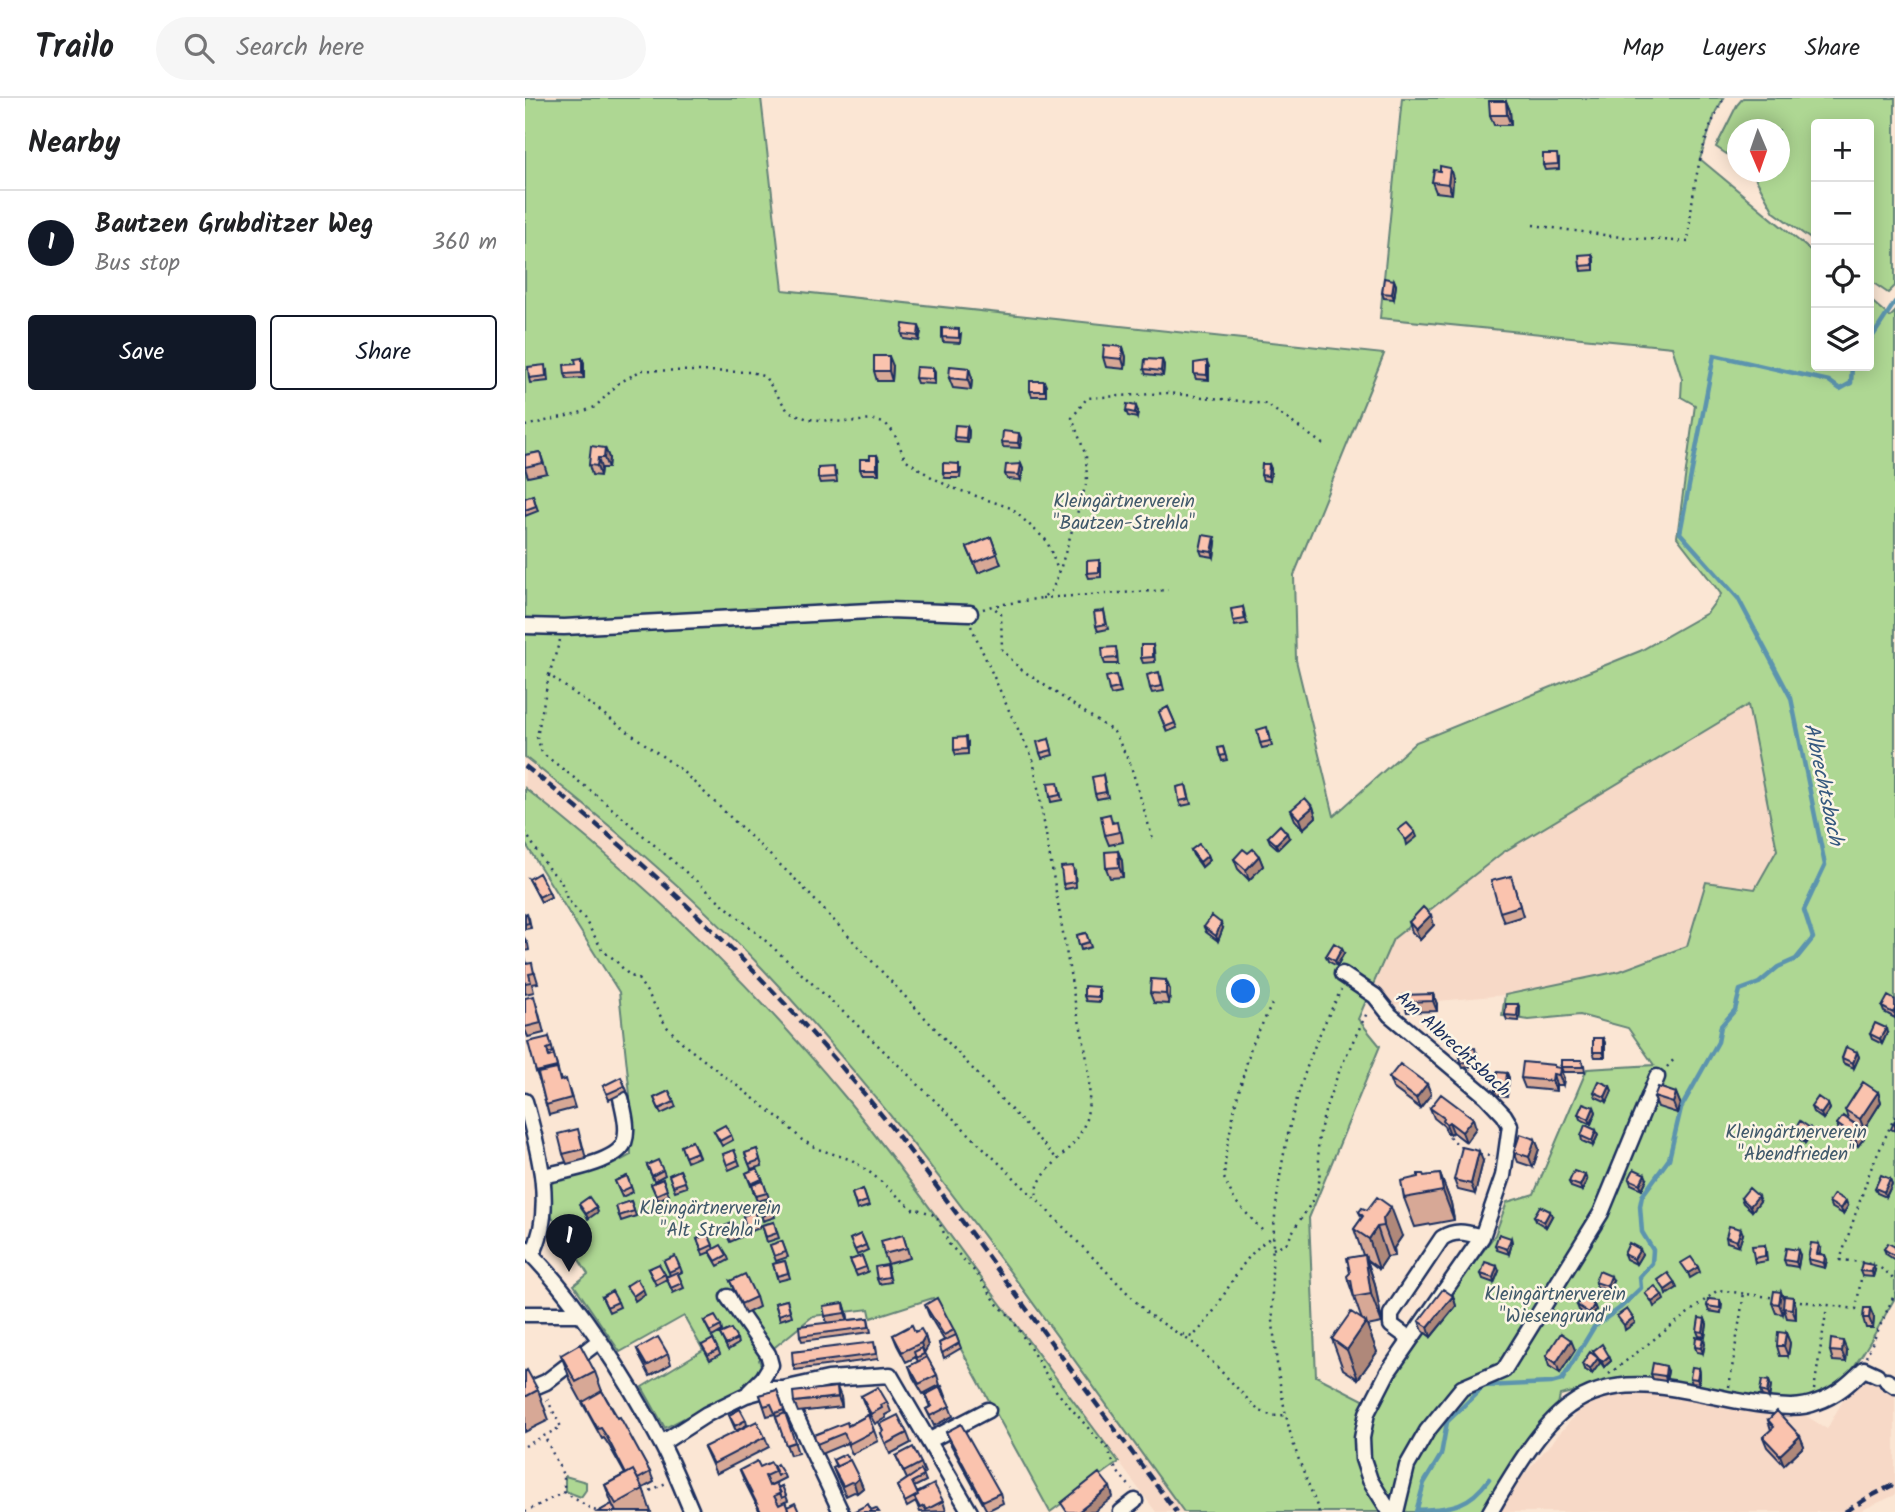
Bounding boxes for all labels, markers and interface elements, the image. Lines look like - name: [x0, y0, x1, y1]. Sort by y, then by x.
- search box: [156, 17, 646, 80]
- text: Trailo: [35, 22, 114, 75]
- text: Search here: [236, 27, 364, 69]
- icon: search: [180, 29, 218, 67]
- text: Map: [1622, 29, 1664, 68]
- text: Layers: [1702, 29, 1766, 68]
- text: Share: [1804, 29, 1860, 68]
- north arrow: [1727, 119, 1790, 182]
- map controls: [1811, 119, 1874, 371]
- button: +: [1811, 119, 1874, 182]
- text: Nearby: [28, 120, 120, 168]
- button: −: [1811, 182, 1874, 245]
- text: Bautzen Grubditzer Weg: [95, 204, 373, 246]
- text: 1: [48, 225, 54, 261]
- text: 360 m: [432, 225, 497, 261]
- button: locate: [1811, 245, 1874, 308]
- text: Bus stop: [95, 246, 180, 282]
- button: layers: [1811, 308, 1874, 371]
- button: Save: [28, 315, 256, 390]
- button: Share: [270, 315, 497, 390]
- park label: Kleingärtnerverein "Bautzen-Strehla": [1053, 487, 1195, 539]
- water label: Albrechtsbach: [1793, 720, 1852, 850]
- your location: [1226, 974, 1260, 1008]
- street label: Am Albrechtsbach: [1388, 984, 1517, 1105]
- park label: Kleingärtnerverein "Abendfrieden": [1725, 1118, 1867, 1170]
- park label: Kleingärtnerverein "Alt Strehla": [639, 1194, 781, 1246]
- pin: 1: [546, 1214, 592, 1272]
- park label: Kleingärtnerverein "Wiesengrund": [1484, 1280, 1626, 1332]

